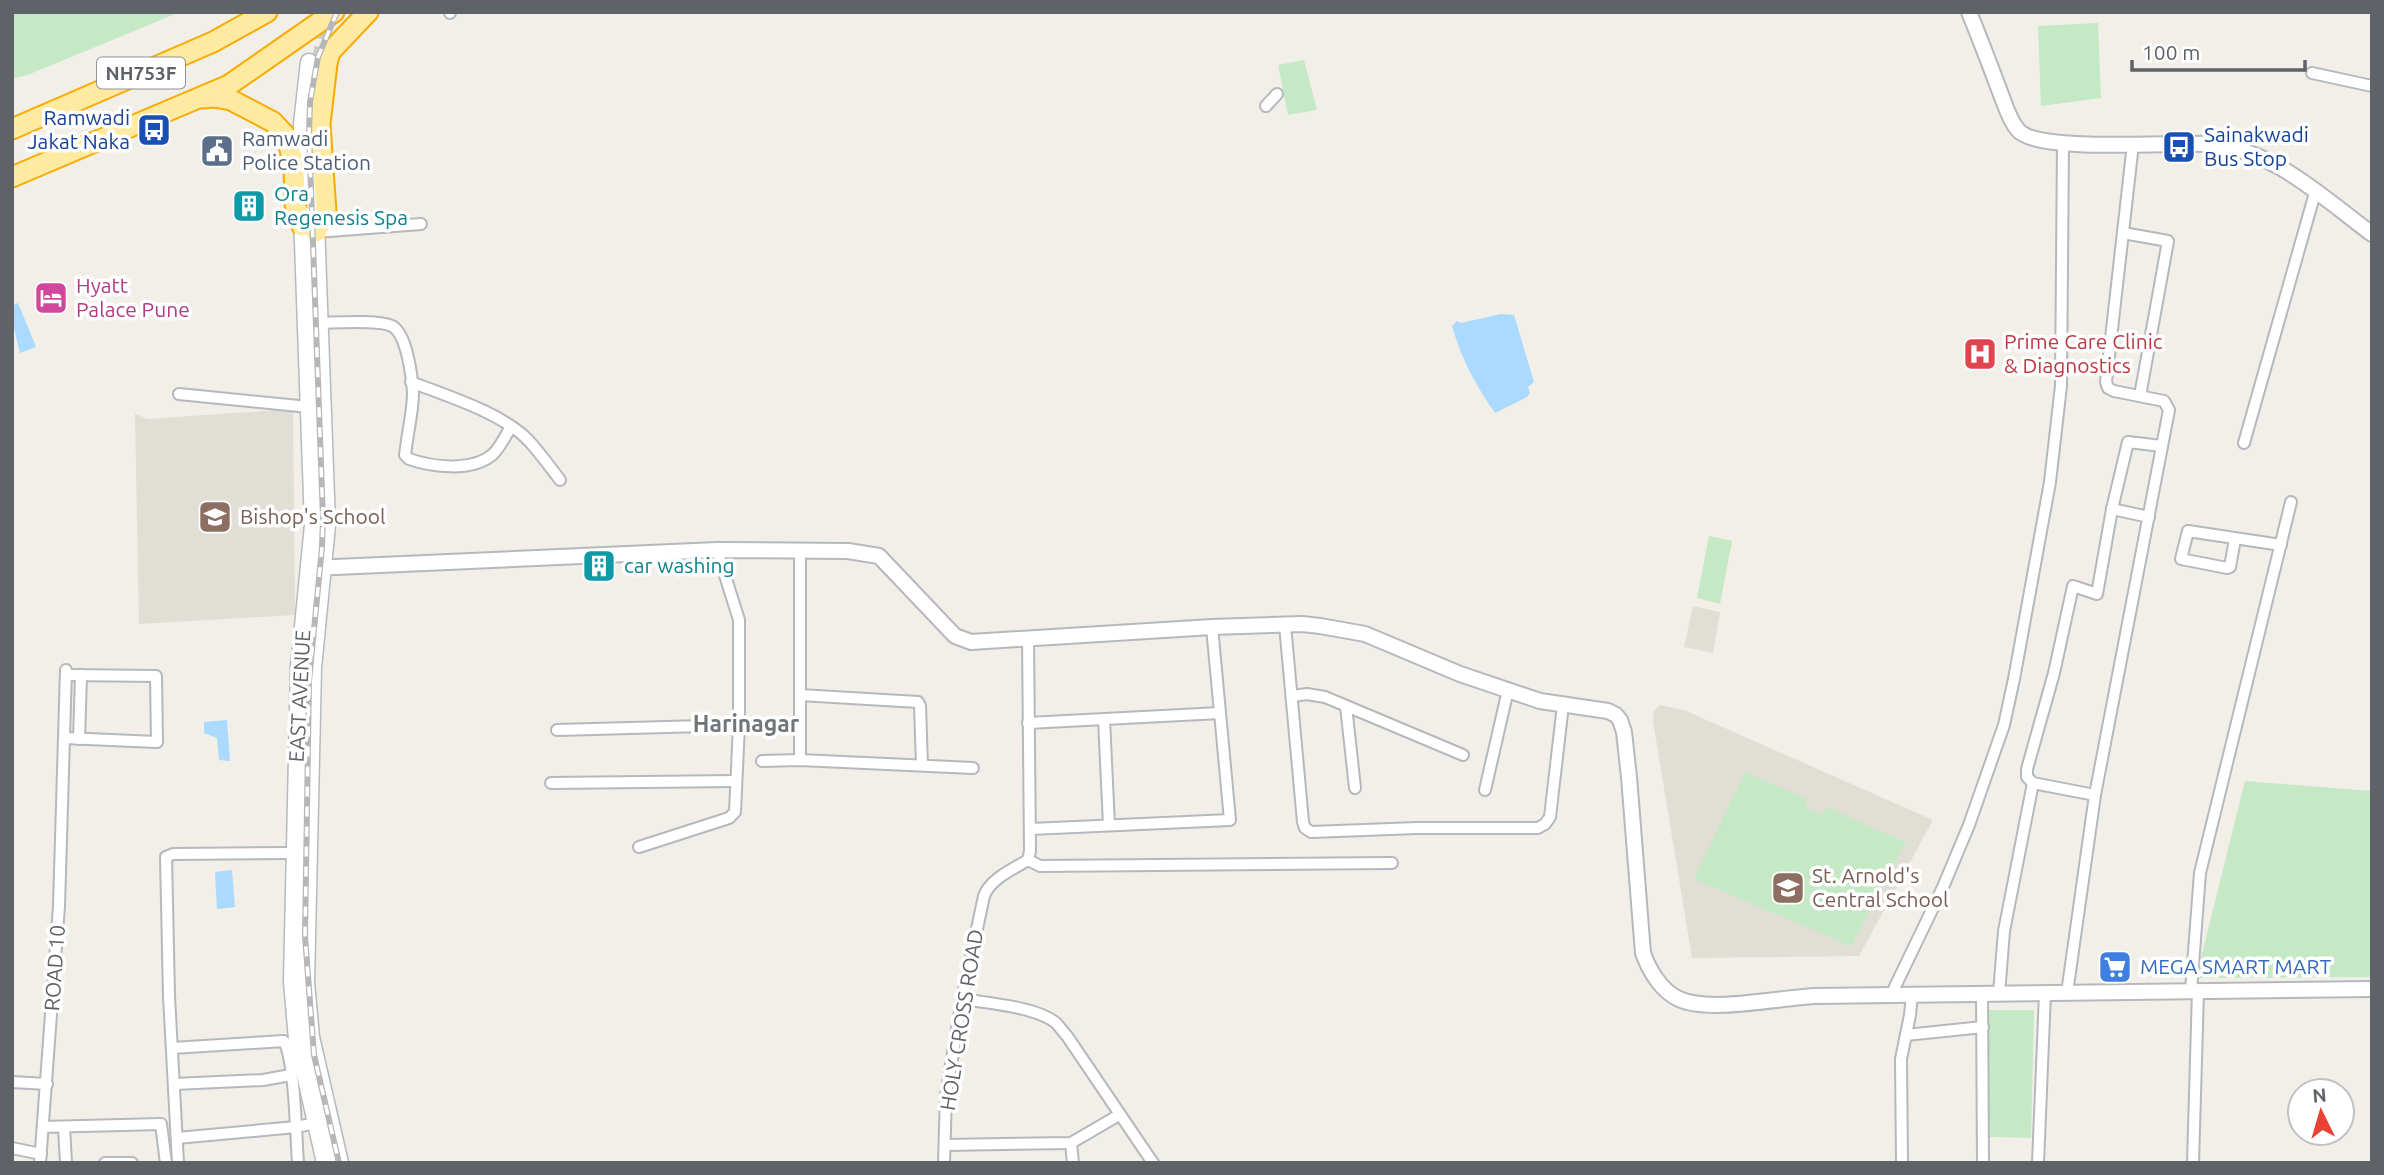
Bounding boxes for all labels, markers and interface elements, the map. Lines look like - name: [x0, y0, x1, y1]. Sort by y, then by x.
- scale bar: [2132, 28, 2305, 72]
- text: 100 m: [2142, 40, 2200, 64]
- road number: NH753F: [97, 58, 185, 88]
- place label: Ramwadi Jakat Naka: [27, 105, 130, 153]
- bus stop icon: Ramwadi Jakat Naka: [135, 111, 173, 149]
- place label: Sainakwadi Bus Stop: [2204, 122, 2309, 170]
- place label: Ramwadi Police Station: [242, 126, 371, 174]
- bus stop icon: Sainakwadi Bus Stop: [2160, 128, 2198, 166]
- public building icon: Ramwadi Police Station: [198, 132, 236, 170]
- place label: Ora Regenesis Spa: [274, 181, 408, 229]
- building icon: Ora Regenesis Spa: [230, 187, 268, 225]
- place label: Hyatt Palace Pune: [76, 273, 190, 321]
- hotel icon: Hyatt Palace Pune: [32, 279, 70, 317]
- place label: Prime Care Clinic & Diagnostics: [2004, 329, 2163, 377]
- hospital icon: Prime Care Clinic & Diagnostics: [1961, 335, 1999, 373]
- school or university icon: Bishop's School: [196, 498, 234, 536]
- place label: Bishop's School: [240, 504, 386, 528]
- building icon: car washing: [580, 547, 618, 585]
- place label: car washing: [624, 553, 735, 577]
- street label: EAST AVENUE: [284, 629, 314, 763]
- district label: Harinagar: [693, 711, 800, 736]
- place label: St. Arnold's Central School: [1812, 863, 1949, 911]
- school or university icon: St. Arnold's Central School: [1769, 869, 1807, 907]
- street label: ROAD 10: [39, 924, 69, 1012]
- street label: HOLY CROSS ROAD: [935, 928, 987, 1112]
- supermarket icon: MEGA SMART MART: [2096, 948, 2134, 986]
- place label: MEGA SMART MART: [2140, 954, 2332, 978]
- north arrow: [2286, 1077, 2356, 1147]
- text: N: [2311, 1083, 2328, 1107]

